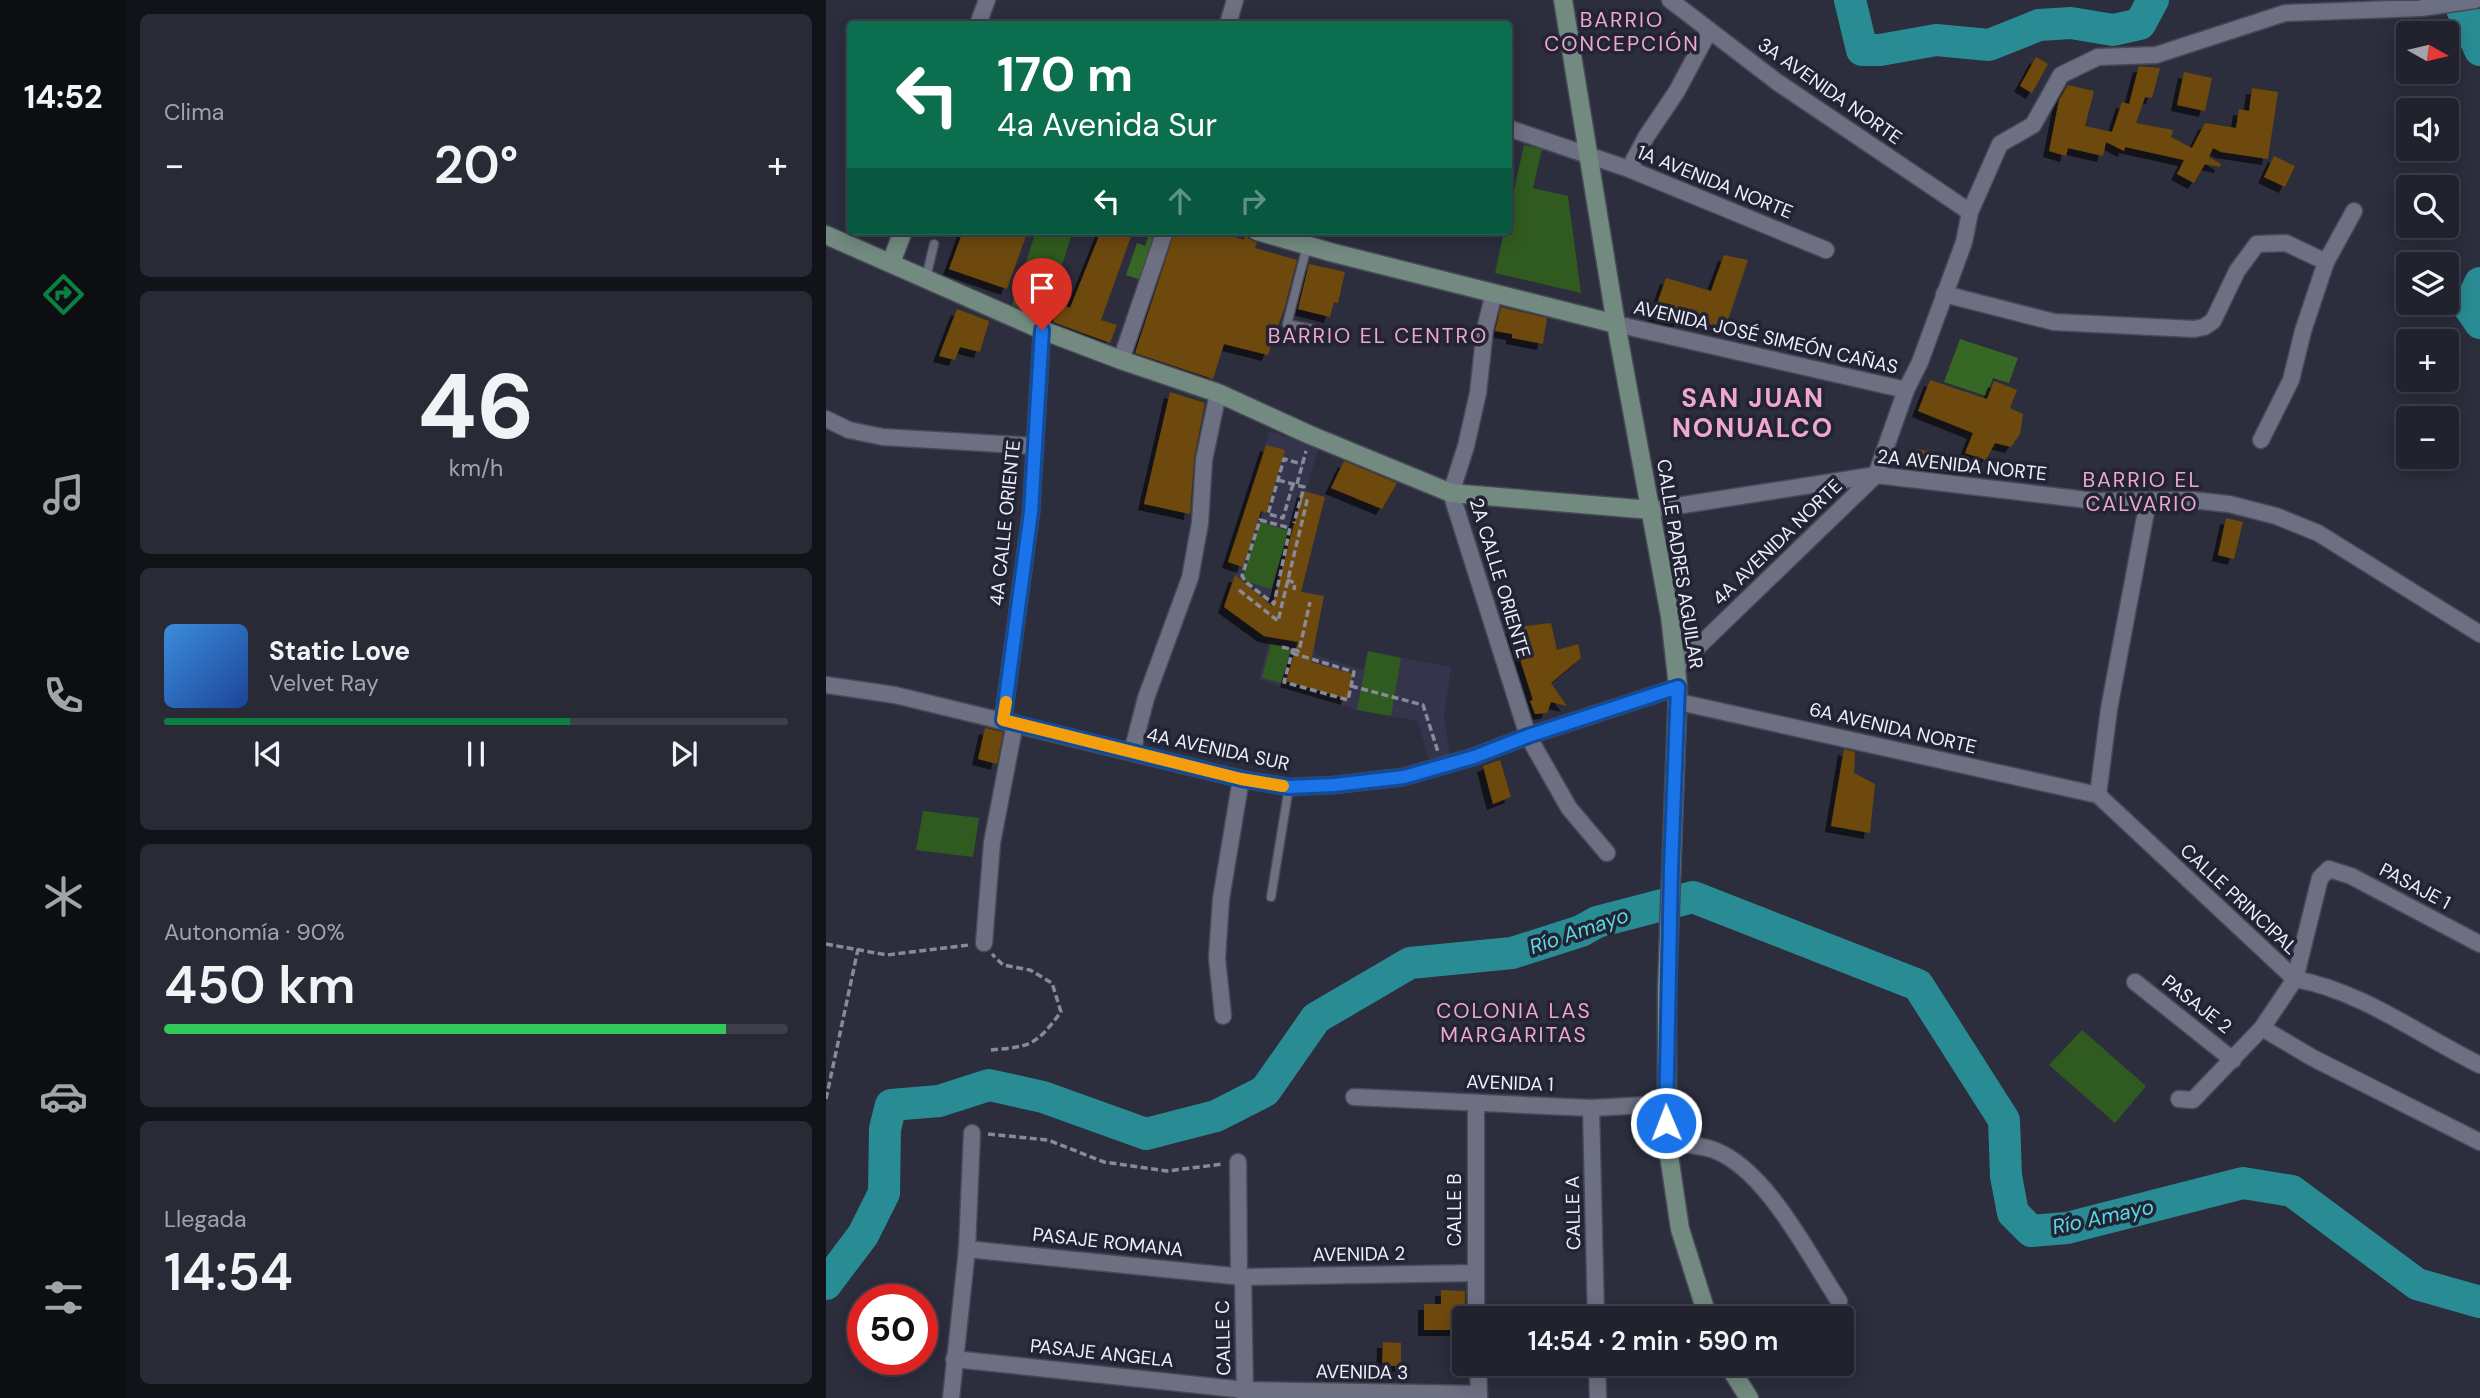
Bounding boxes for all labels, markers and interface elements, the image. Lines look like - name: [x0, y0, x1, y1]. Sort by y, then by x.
- district label: BARRIO CONCEPCIÓN: [1544, 6, 1700, 58]
- north arrow: [2396, 21, 2459, 84]
- map controls: [2396, 21, 2459, 469]
- street label: 3A AVENIDA NORTE: [1753, 32, 1907, 150]
- text: 170 m: [997, 42, 1133, 106]
- icon: left: [882, 49, 973, 140]
- text: 14:52: [24, 76, 102, 118]
- text: Clima: [164, 97, 224, 127]
- button: sound: [2396, 98, 2459, 161]
- text: 4a Avenida Sur: [997, 104, 1217, 146]
- text: 20°: [434, 131, 518, 199]
- street label: 1A AVENIDA NORTE: [1633, 139, 1797, 225]
- text: −: [164, 140, 185, 190]
- text: +: [767, 140, 788, 190]
- button: search: [2396, 175, 2459, 238]
- icon: left: [1088, 182, 1126, 220]
- icon: ahead: [1161, 182, 1199, 220]
- icon: right: [1234, 182, 1272, 220]
- button: layers: [2396, 252, 2459, 315]
- pin: [1012, 258, 1072, 330]
- icon: arrive: [1023, 269, 1061, 307]
- icon: directions: [39, 270, 88, 319]
- street label: AVENIDA JOSÉ SIMEÓN CAÑAS: [1631, 294, 1901, 380]
- district label: BARRIO EL CENTRO: [1268, 322, 1488, 350]
- button: +: [2396, 329, 2459, 392]
- text: 46: [418, 348, 534, 466]
- district label: SAN JUAN NONUALCO: [1672, 381, 1834, 445]
- button: −: [2396, 406, 2459, 469]
- street label: 4A CALLE ORIENTE: [984, 439, 1026, 607]
- street label: 2A AVENIDA NORTE: [1876, 444, 2048, 486]
- text: km/h: [449, 453, 503, 483]
- street label: CALLE PADRES AGUILAR: [1651, 457, 1709, 671]
- district label: BARRIO EL CALVARIO: [2083, 466, 2202, 518]
- icon: music: [39, 470, 88, 519]
- street label: 4A AVENIDA NORTE: [1707, 474, 1847, 610]
- street label: 2A CALLE ORIENTE: [1464, 495, 1536, 661]
- text: Static Love: [269, 634, 410, 668]
- text: Velvet Ray: [269, 668, 379, 698]
- icon: phone: [39, 671, 88, 720]
- street label: 6A AVENIDA NORTE: [1807, 697, 1979, 759]
- street label: 4A AVENIDA SUR: [1144, 722, 1292, 776]
- icon: previous: [249, 735, 287, 773]
- icon: pause: [457, 735, 495, 773]
- icon: next: [665, 735, 703, 773]
- street label: CALLE PRINCIPAL: [2175, 838, 2303, 960]
- street label: PASAJE 1: [2375, 857, 2455, 915]
- icon: climate: [39, 872, 88, 921]
- water label: Río Amayo: [1526, 901, 1632, 961]
- text: Autonomía · 90%: [164, 917, 345, 947]
- text: 450 km: [164, 951, 355, 1019]
- street label: PASAJE 2: [2157, 969, 2237, 1039]
- district label: COLONIA LAS MARGARITAS: [1436, 997, 1592, 1049]
- street label: AVENIDA 1: [1466, 1069, 1554, 1097]
- icon: car: [39, 1072, 88, 1121]
- position arrow: [1629, 1086, 1703, 1160]
- street label: CALLE B: [1442, 1173, 1467, 1247]
- street label: CALLE A: [1560, 1175, 1586, 1250]
- water label: Río Amayo: [2050, 1193, 2156, 1241]
- text: Llegada: [164, 1204, 247, 1234]
- street label: PASAJE ROMANA: [1031, 1222, 1185, 1262]
- text: 14:54: [164, 1238, 293, 1306]
- street label: AVENIDA 2: [1313, 1241, 1406, 1267]
- icon: filters: [39, 1273, 88, 1322]
- speed limit sign: 50: [847, 1284, 938, 1375]
- street label: CALLE C: [1210, 1300, 1236, 1376]
- text: 14:54 · 2 min · 590 m: [1528, 1324, 1778, 1358]
- street label: PASAJE ANGELA: [1029, 1333, 1176, 1373]
- street label: AVENIDA 3: [1315, 1359, 1409, 1385]

